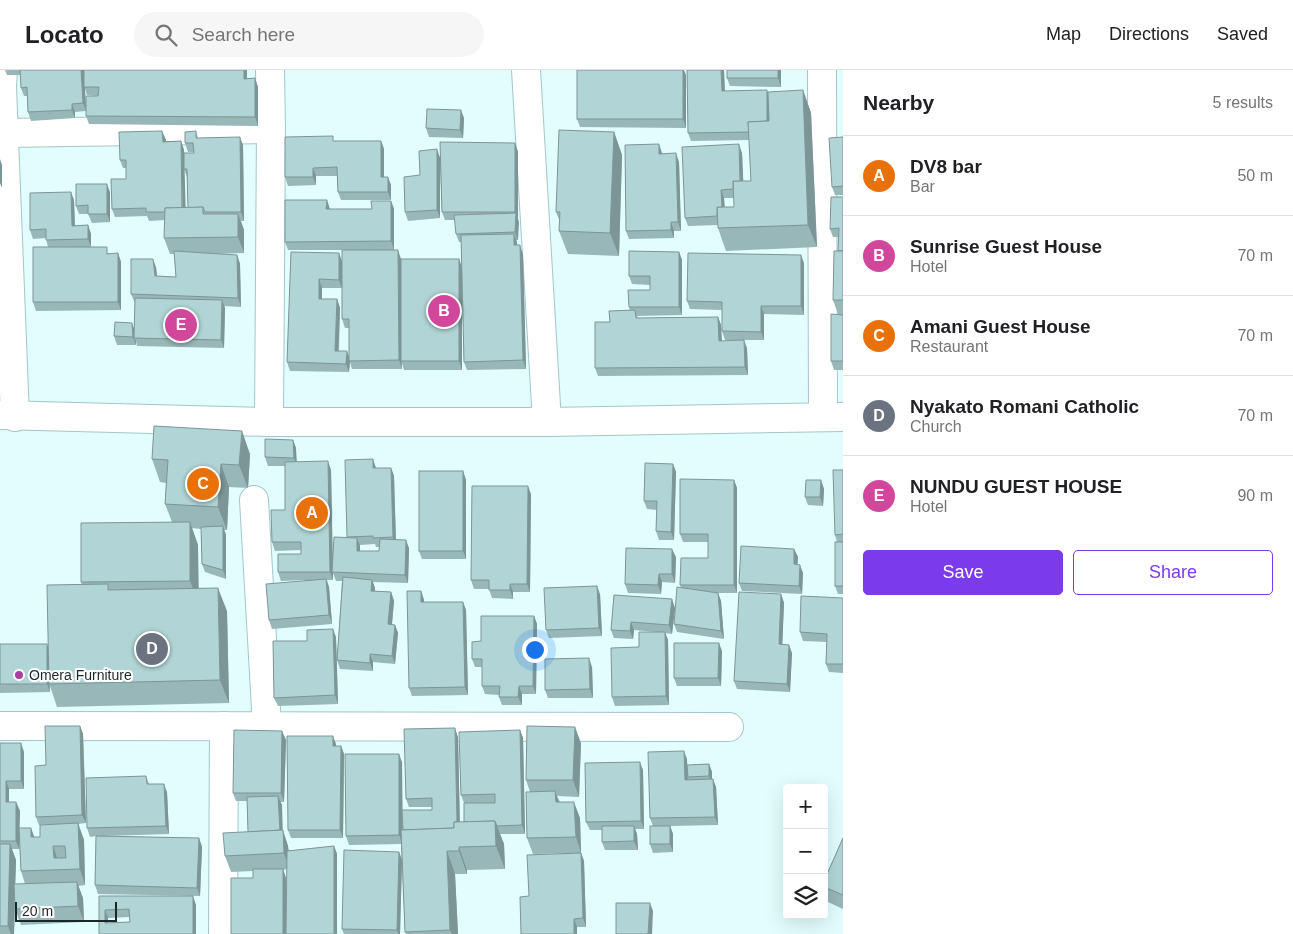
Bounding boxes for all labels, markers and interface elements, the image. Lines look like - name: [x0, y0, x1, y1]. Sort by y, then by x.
- search box: [134, 12, 484, 57]
- text: Locato: [25, 21, 104, 48]
- icon: search: [152, 21, 180, 49]
- text: Search here: [192, 24, 295, 45]
- text: Map: [1046, 24, 1081, 44]
- text: Directions: [1109, 24, 1189, 44]
- text: Saved: [1217, 24, 1268, 44]
- text: Nearby: [863, 91, 934, 114]
- text: 5 results: [1213, 94, 1273, 111]
- text: DV8 bar: [910, 156, 982, 177]
- text: A: [873, 167, 885, 184]
- text: 50 m: [1237, 167, 1273, 184]
- text: Bar: [910, 178, 935, 195]
- text: Sunrise Guest House: [910, 236, 1102, 257]
- text: B: [873, 247, 885, 264]
- text: 70 m: [1237, 247, 1273, 264]
- text: Hotel: [910, 258, 947, 275]
- pin: B: [428, 292, 460, 330]
- pin: E: [165, 306, 197, 344]
- text: Amani Guest House: [910, 316, 1091, 337]
- text: C: [873, 327, 885, 344]
- text: 70 m: [1237, 327, 1273, 344]
- text: Restaurant: [910, 338, 988, 355]
- text: Nyakato Romani Catholic: [910, 396, 1139, 417]
- text: D: [873, 407, 885, 424]
- text: 70 m: [1237, 407, 1273, 424]
- text: Church: [910, 418, 962, 435]
- pin: C: [187, 465, 219, 503]
- text: NUNDU GUEST HOUSE: [910, 476, 1122, 497]
- text: E: [874, 487, 884, 504]
- text: 90 m: [1237, 487, 1273, 504]
- pin: A: [296, 494, 328, 532]
- text: Hotel: [910, 498, 947, 515]
- button: Save: [863, 550, 1063, 595]
- button: Share: [1073, 550, 1273, 595]
- pin: D: [136, 630, 168, 668]
- your location: [522, 637, 548, 663]
- place label: Omera Furniture: [29, 667, 132, 683]
- marker: Omera Furniture: [13, 669, 25, 681]
- map controls: [783, 784, 828, 919]
- button: +: [783, 784, 828, 829]
- button: −: [783, 829, 828, 874]
- button: layers: [783, 874, 828, 919]
- scale bar: [15, 899, 118, 922]
- text: 20 m: [22, 903, 53, 919]

